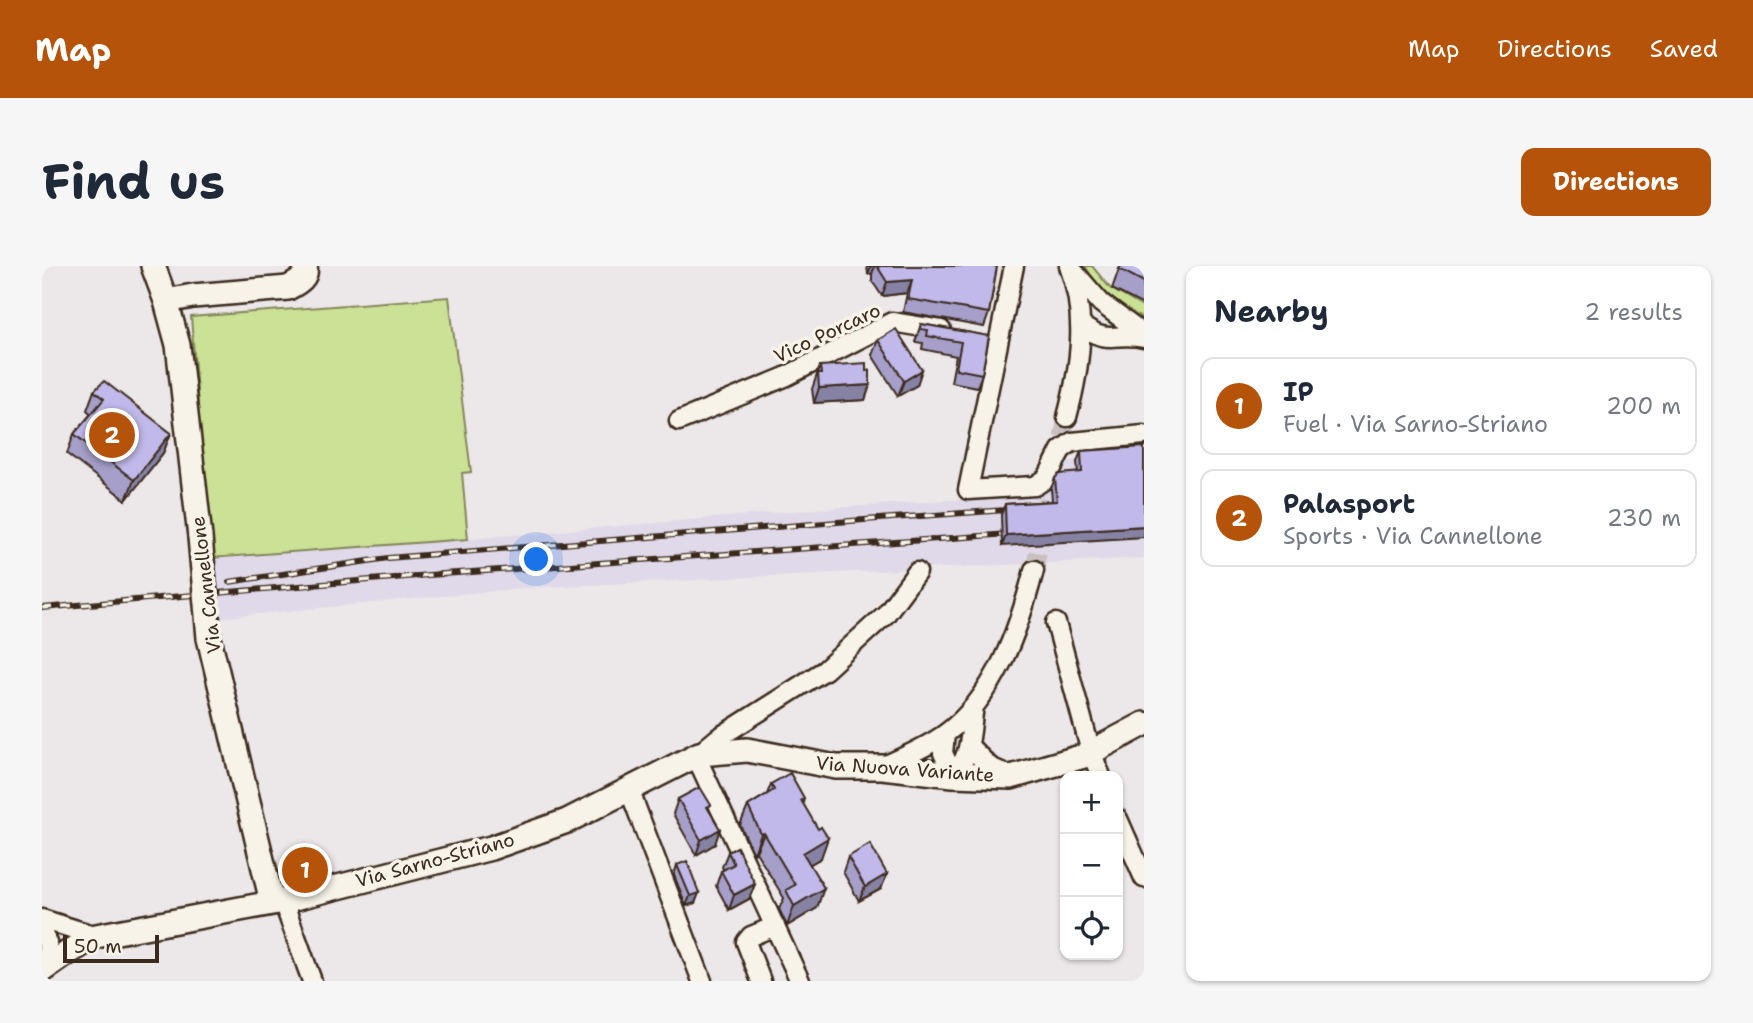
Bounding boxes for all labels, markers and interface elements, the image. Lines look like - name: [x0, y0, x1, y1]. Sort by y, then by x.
- text: Map: [35, 27, 111, 72]
- text: Map: [1408, 33, 1459, 65]
- text: Directions: [1497, 33, 1612, 65]
- text: Saved: [1650, 33, 1718, 65]
- button: Directions: [1521, 148, 1711, 216]
- text: Find us: [42, 149, 225, 215]
- text: Nearby: [1214, 291, 1329, 332]
- street label: Vico Porcaro: [770, 297, 884, 369]
- text: 2 results: [1584, 297, 1683, 327]
- text: IP: [1283, 374, 1314, 409]
- text: 1: [1234, 391, 1244, 421]
- text: 200 m: [1606, 391, 1681, 421]
- pin: 2: [89, 409, 135, 461]
- text: Fuel · Via Sarno-Striano: [1283, 409, 1548, 439]
- text: Palasport: [1283, 486, 1415, 521]
- text: 2: [1231, 503, 1247, 533]
- text: 230 m: [1607, 503, 1681, 533]
- street label: Via Cannellone: [185, 515, 227, 655]
- text: Sports · Via Cannellone: [1283, 521, 1543, 551]
- your location: [519, 542, 553, 576]
- street label: Via Nuova Variante: [815, 750, 995, 788]
- map controls: [1060, 771, 1123, 960]
- button: +: [1060, 771, 1123, 834]
- street label: Via Sarno-Striano: [353, 827, 517, 893]
- button: −: [1060, 834, 1123, 897]
- pin: 1: [282, 844, 328, 896]
- button: locate: [1060, 897, 1123, 960]
- scale bar: [63, 932, 159, 964]
- text: 50 m: [74, 934, 122, 959]

